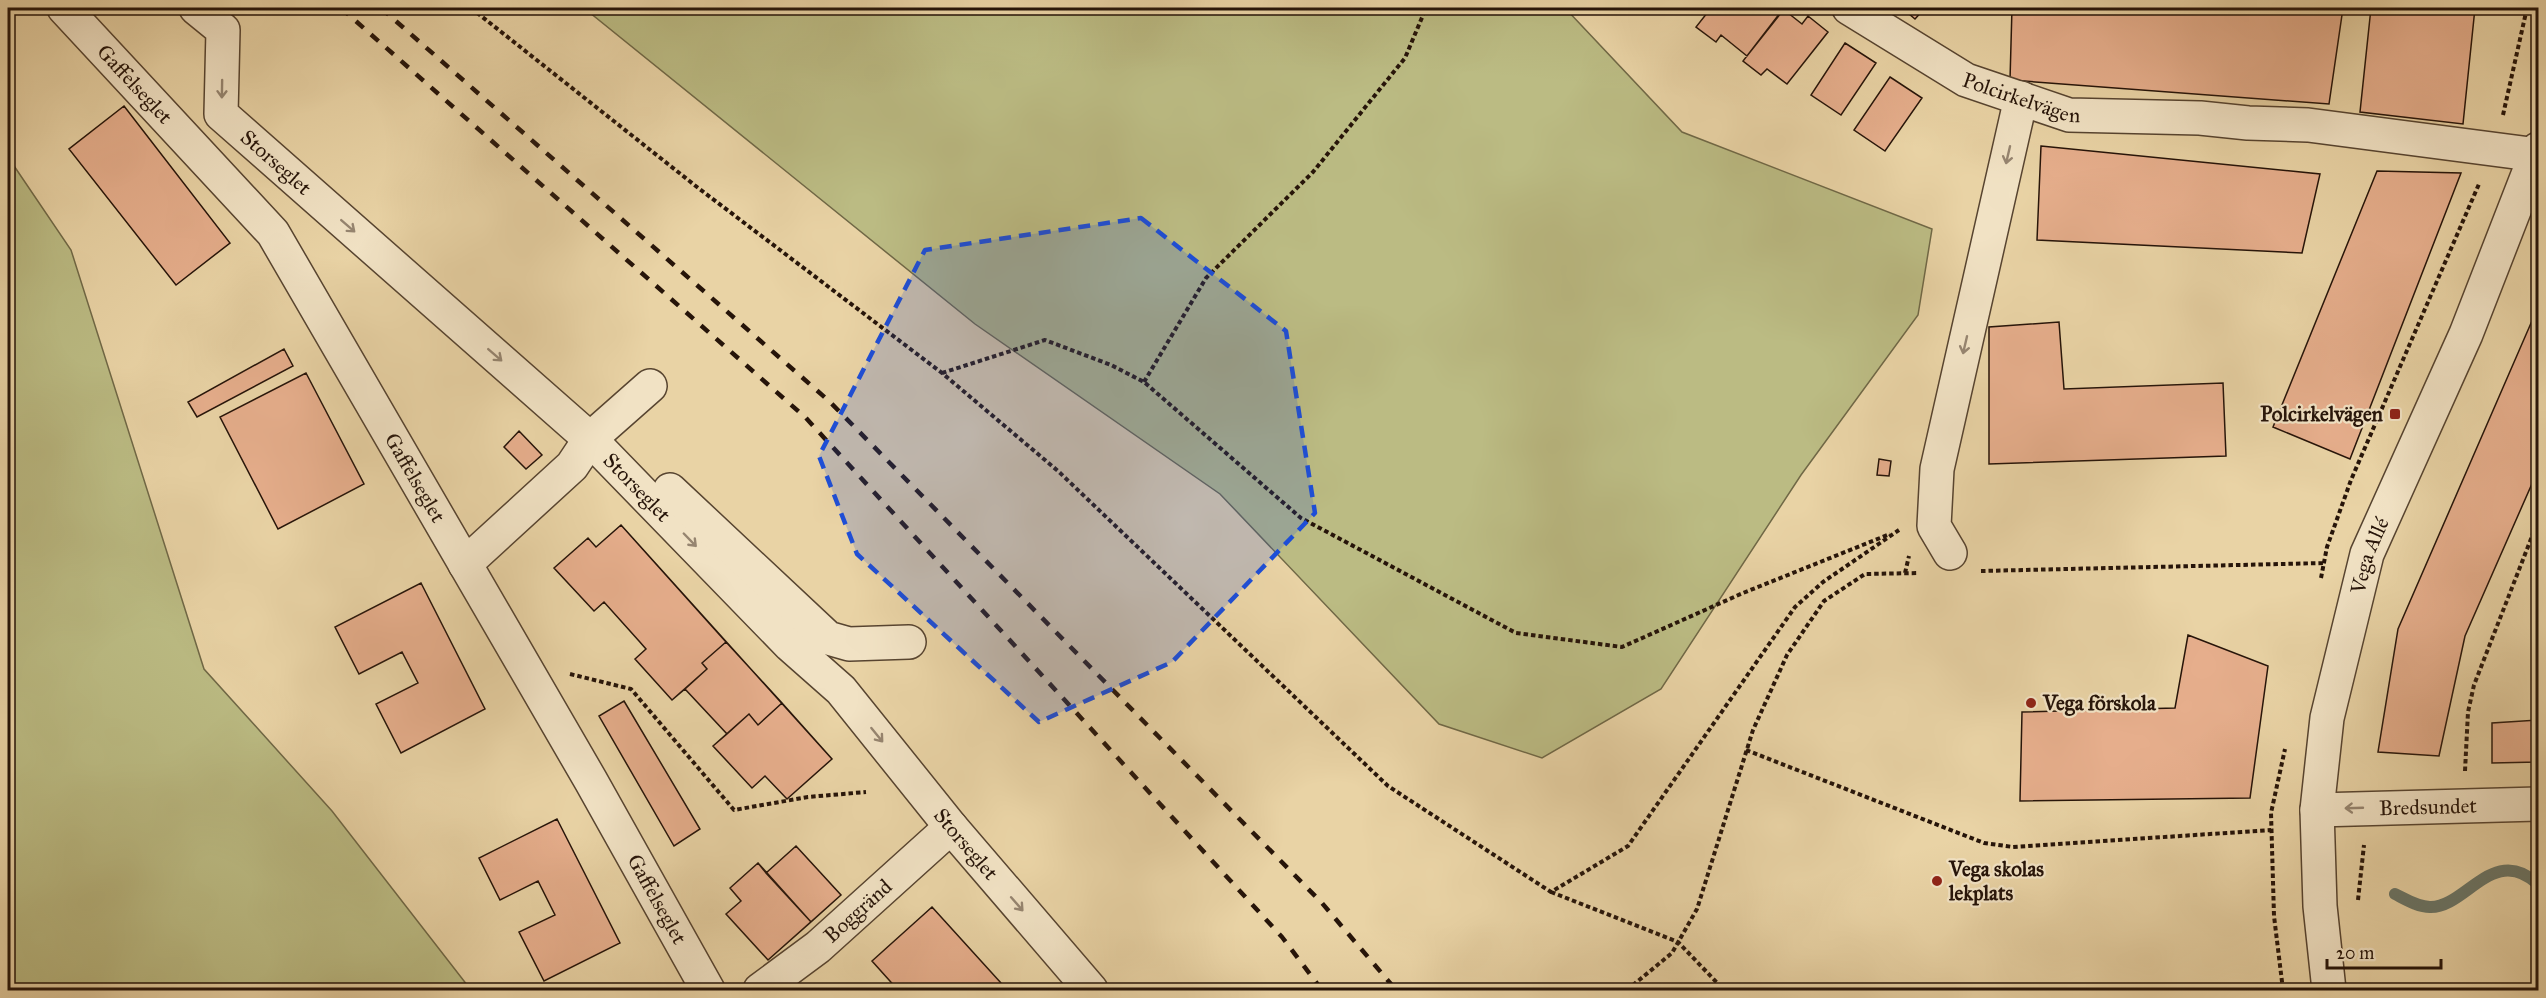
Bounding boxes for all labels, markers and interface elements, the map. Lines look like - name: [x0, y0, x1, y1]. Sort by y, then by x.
- street label: Gaffelseglet: [91, 39, 178, 130]
- street label: Polcirkelvägen: [1959, 67, 2081, 128]
- one-way arrow: [216, 78, 227, 98]
- street label: Storseglet: [235, 124, 317, 201]
- one-way arrow: [2002, 145, 2013, 164]
- one-way arrow: [341, 219, 356, 233]
- one-way arrow: [1958, 335, 1970, 354]
- one-way arrow: [487, 348, 502, 362]
- place label: Polcirkelvägen: [2260, 401, 2384, 427]
- marker: Polcirkelvägen: [2388, 407, 2402, 421]
- street label: Gaffelseglet: [379, 428, 451, 528]
- street label: Storseglet: [598, 447, 677, 528]
- street label: Vega Allé: [2345, 513, 2395, 597]
- one-way arrow: [683, 533, 697, 548]
- place label: Vega förskola: [2042, 690, 2157, 716]
- marker: Vega förskola: [2024, 696, 2038, 710]
- one-way arrow: [871, 727, 884, 743]
- street label: Bredsundet: [2379, 793, 2478, 821]
- street label: Storseglet: [928, 803, 1004, 886]
- one-way arrow: [2345, 803, 2365, 814]
- street label: Gaffelseglet: [622, 849, 693, 949]
- place label: Vega skolas lekplats: [1948, 856, 2044, 906]
- street label: Boggränd: [818, 873, 898, 948]
- marker: Vega skolas lekplats: [1930, 874, 1944, 888]
- one-way arrow: [1010, 896, 1024, 911]
- scale bar: [2327, 932, 2441, 970]
- text: 20 m: [2336, 942, 2374, 964]

